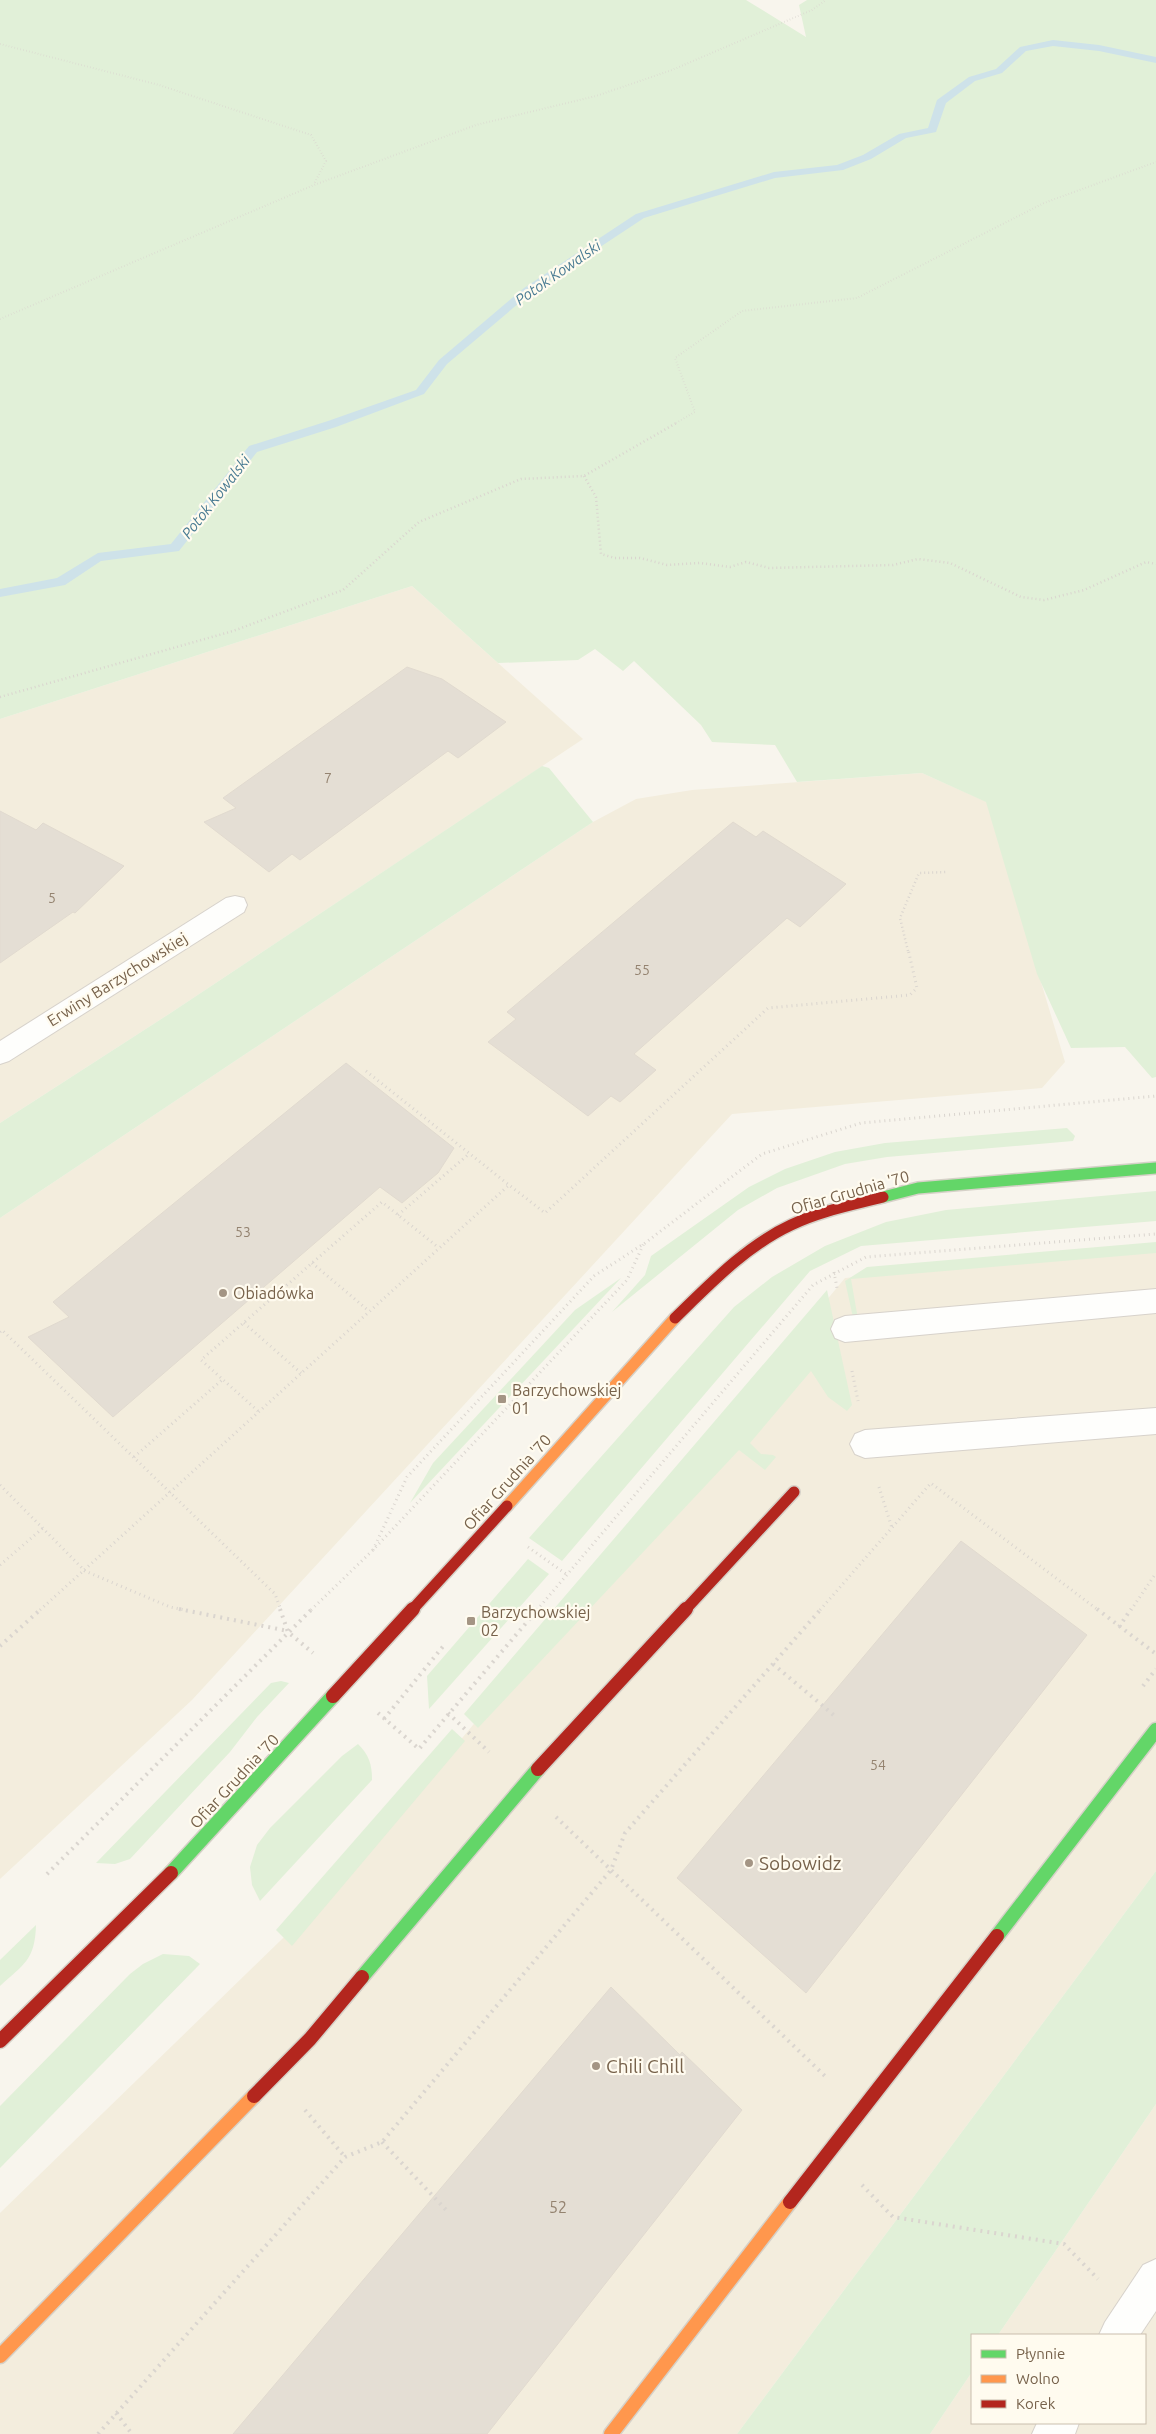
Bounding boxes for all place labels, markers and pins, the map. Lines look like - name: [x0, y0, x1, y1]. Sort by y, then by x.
- place label: Obiadówka: [233, 1284, 314, 1302]
- marker: Obiadówka: [217, 1287, 229, 1299]
- place label: Barzychowskiej 01: [512, 1381, 622, 1417]
- marker: Barzychowskiej 01: [496, 1393, 508, 1405]
- place label: Barzychowskiej 02: [481, 1603, 591, 1639]
- marker: Barzychowskiej 02: [465, 1615, 477, 1627]
- place label: Sobowidz: [759, 1852, 842, 1874]
- marker: Sobowidz: [743, 1857, 755, 1869]
- place label: Chili Chill: [606, 2055, 684, 2077]
- marker: Chili Chill: [590, 2060, 602, 2072]

